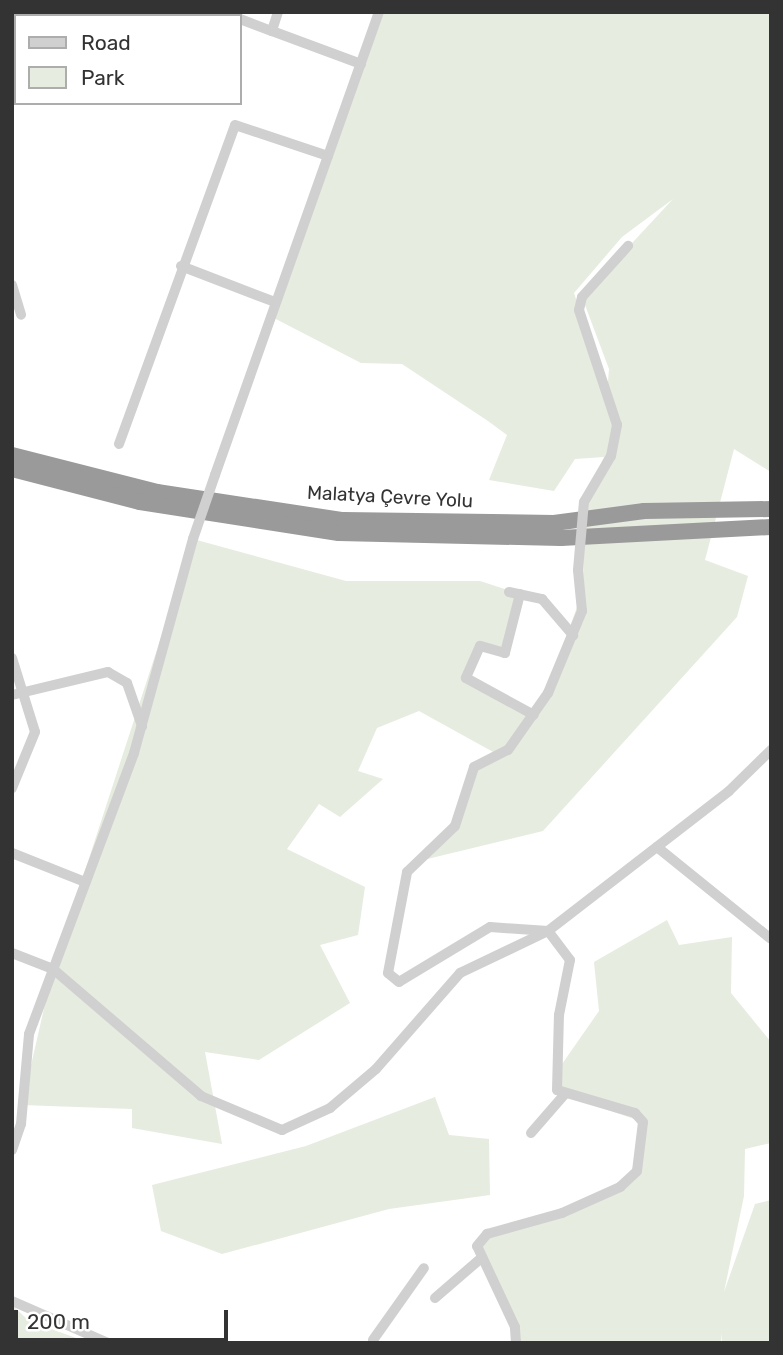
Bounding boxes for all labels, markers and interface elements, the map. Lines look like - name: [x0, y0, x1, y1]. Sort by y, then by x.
- legend: [14, 14, 242, 105]
- text: Road: [81, 30, 131, 55]
- text: Park: [81, 65, 125, 90]
- street label: Malatya Çevre Yolu: [306, 481, 474, 513]
- scale bar: [18, 1296, 231, 1340]
- text: 200 m: [27, 1309, 90, 1334]

